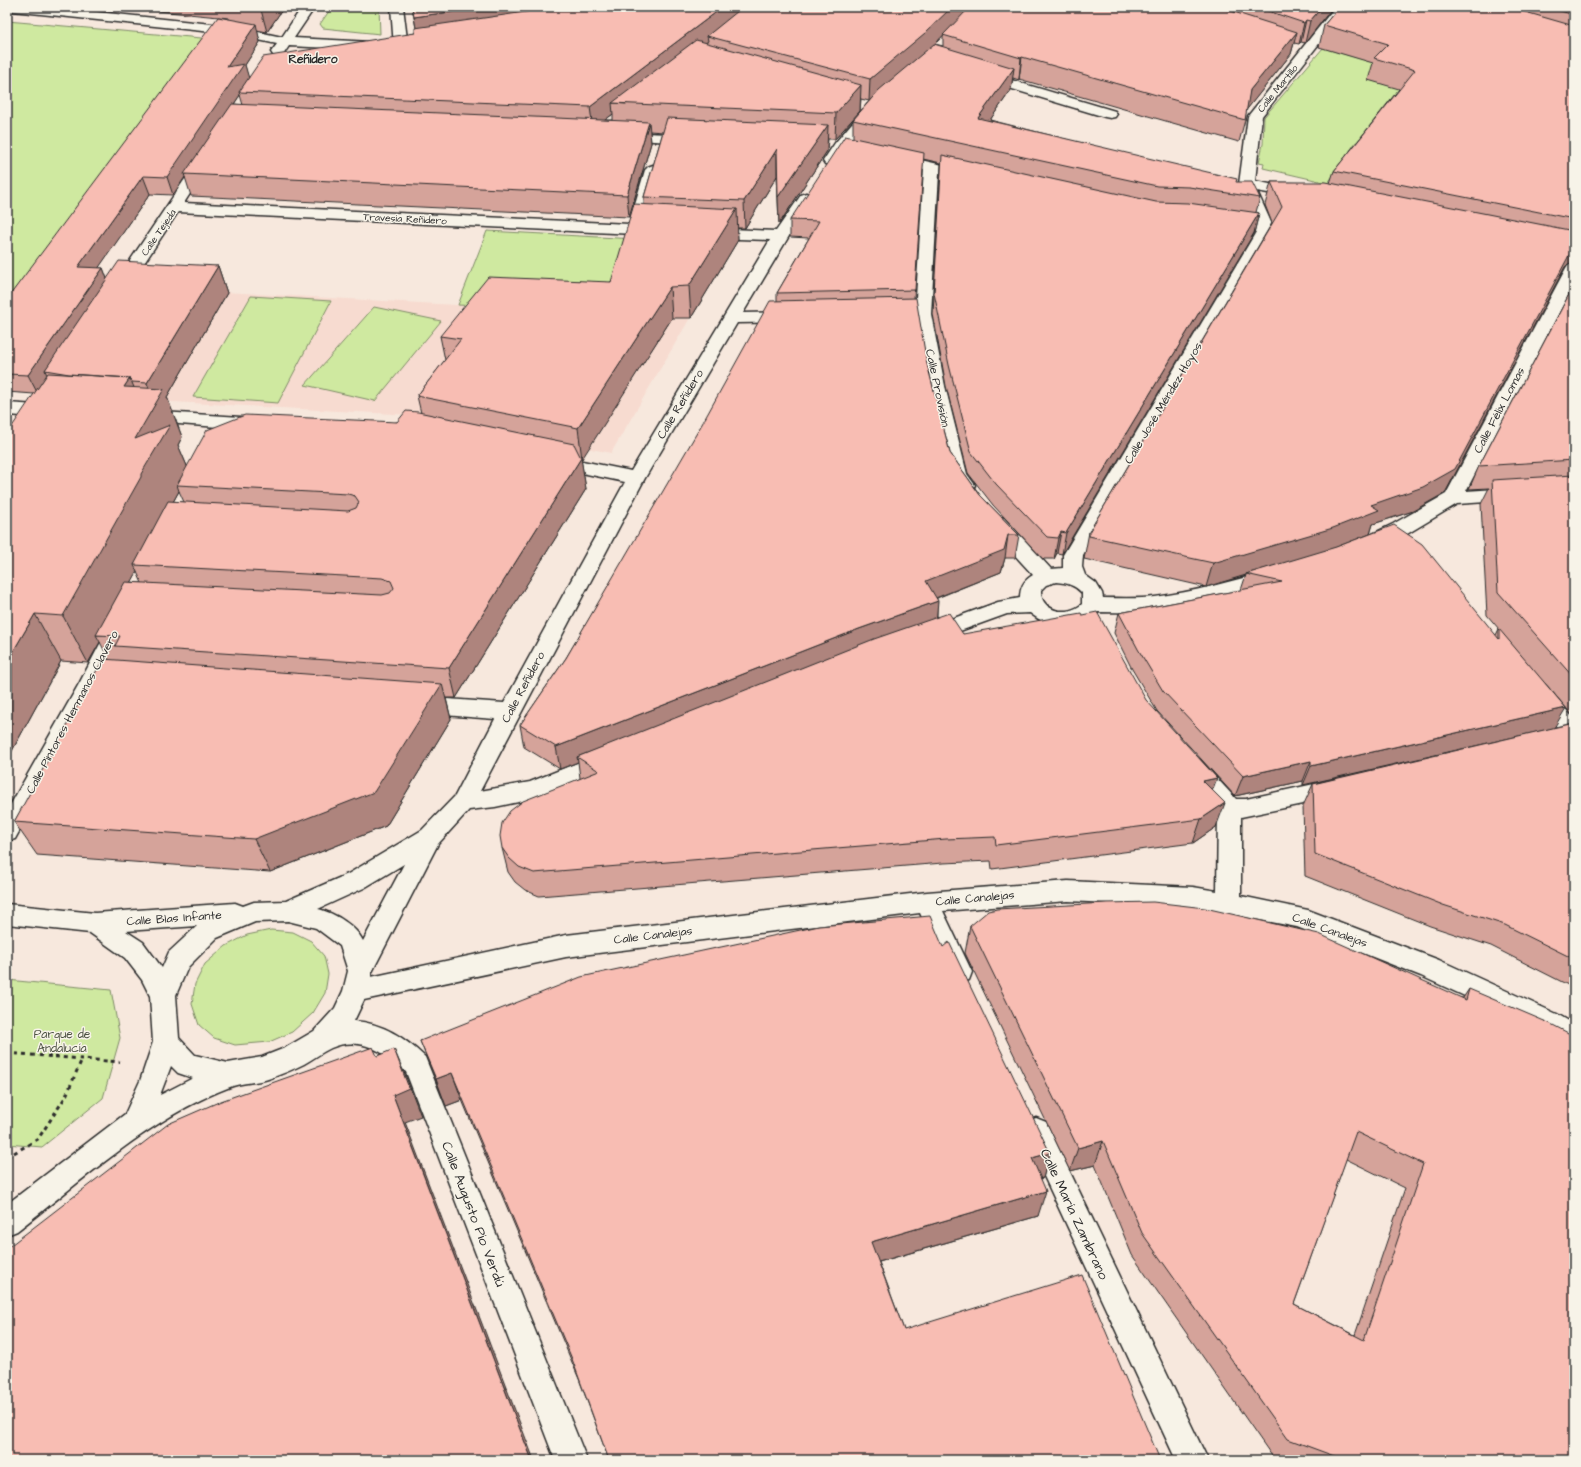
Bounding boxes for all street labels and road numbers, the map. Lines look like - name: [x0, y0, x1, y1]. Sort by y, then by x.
- street label: Calle Martillo: [1254, 61, 1302, 116]
- street label: Calle Tejeda: [138, 206, 180, 259]
- street label: Travesía Reñidero: [363, 210, 448, 228]
- street label: Calle José Méndez Hoyos: [1120, 339, 1207, 468]
- street label: Calle Provisión: [921, 348, 954, 429]
- street label: Calle Félix Lomas: [1470, 364, 1529, 456]
- street label: Calle Reñidero: [653, 366, 708, 442]
- street label: Calle Pintores Hermanos Clavero: [22, 627, 123, 797]
- street label: Calle Reñidero: [497, 648, 549, 726]
- street label: Calle Canalejas: [935, 887, 1015, 910]
- street label: Calle Blas Infante: [126, 907, 223, 930]
- street label: Calle Canalejas: [1290, 909, 1370, 952]
- street label: Calle Canalejas: [613, 922, 693, 949]
- street label: Calle Augusto Pío Verdú: [436, 1139, 510, 1290]
- street label: Calle María Zambrano: [1035, 1146, 1113, 1283]

